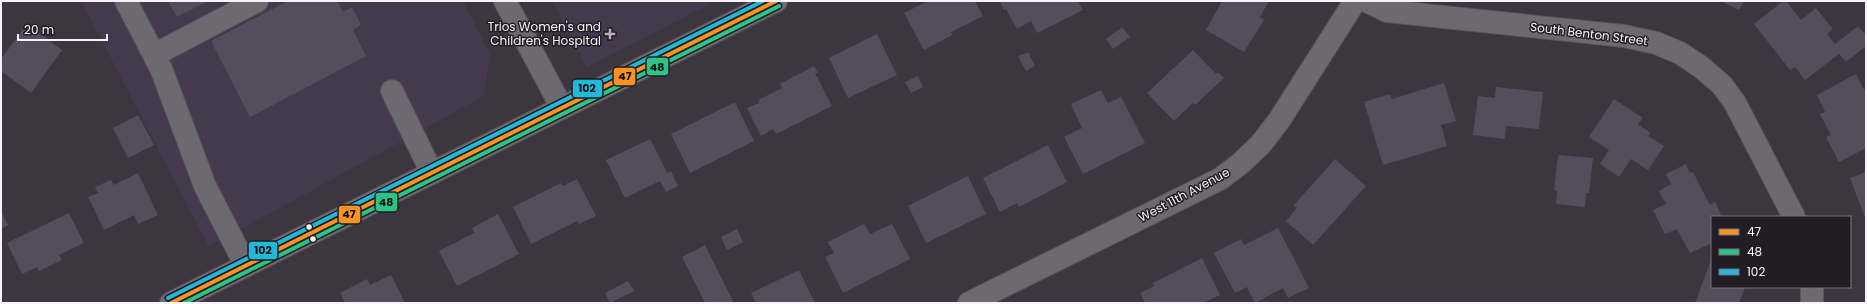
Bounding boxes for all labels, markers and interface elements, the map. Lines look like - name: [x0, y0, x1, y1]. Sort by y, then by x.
- scale bar: [18, 16, 107, 42]
- place label: Trios Women's and Children's Hospital: [488, 18, 601, 49]
- street label: South Benton Street: [1529, 18, 1649, 49]
- text: 20 m: [24, 21, 54, 38]
- marker: Trios Women's and Children's Hospital: [604, 28, 616, 40]
- line badge: 48: [646, 57, 669, 76]
- text: 48: [650, 59, 664, 75]
- line badge: 47: [613, 67, 636, 86]
- text: 47: [618, 68, 632, 84]
- line badge: 102: [572, 79, 603, 98]
- text: 102: [578, 80, 596, 96]
- street label: West 11th Avenue: [1135, 163, 1232, 226]
- line badge: 48: [375, 192, 398, 212]
- text: 48: [379, 194, 393, 210]
- line badge: 47: [338, 205, 361, 224]
- text: 47: [342, 206, 356, 222]
- legend: [1711, 216, 1851, 288]
- unlabelled marker: [304, 222, 314, 232]
- text: 47: [1747, 223, 1762, 240]
- unlabelled marker: [308, 234, 318, 244]
- line badge: 102: [248, 241, 278, 260]
- text: 102: [254, 242, 272, 258]
- text: 48: [1747, 243, 1762, 260]
- text: 102: [1747, 263, 1765, 280]

